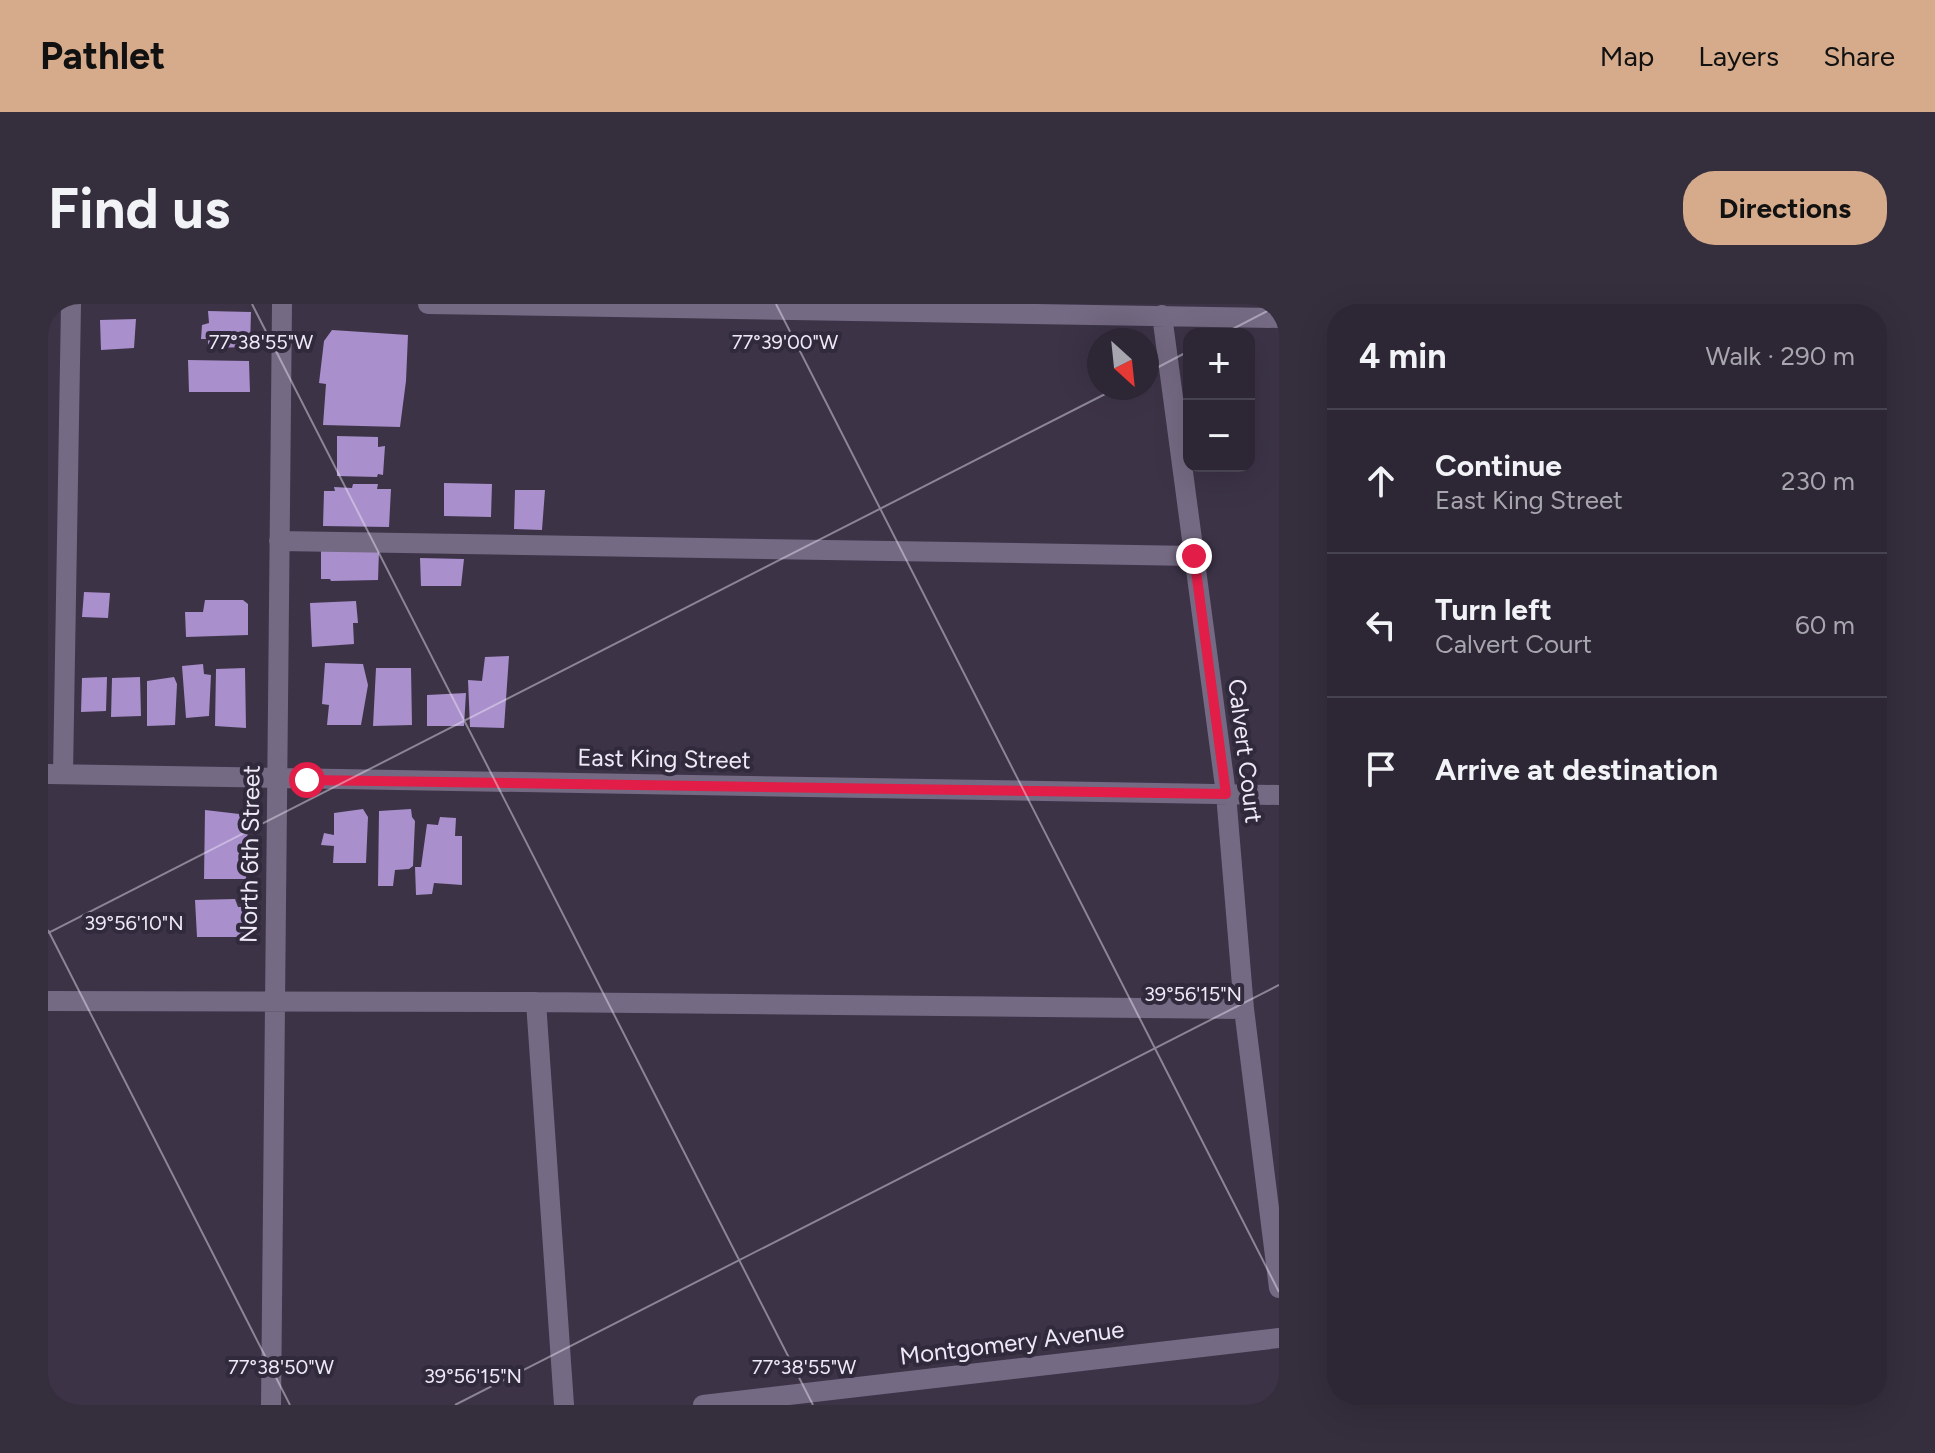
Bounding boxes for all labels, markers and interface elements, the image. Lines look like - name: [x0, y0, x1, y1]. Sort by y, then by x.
- text: Pathlet: [40, 33, 165, 79]
- text: Map: [1600, 39, 1654, 73]
- text: Layers: [1698, 39, 1779, 73]
- text: Share: [1823, 39, 1895, 73]
- button: Directions: [1683, 171, 1887, 245]
- text: Find us: [48, 175, 230, 242]
- north arrow: [1087, 328, 1159, 400]
- map controls: [1183, 328, 1255, 472]
- button: +: [1183, 328, 1255, 400]
- text: 77°38'55"W: [209, 330, 313, 354]
- text: 77°39'00"W: [732, 330, 838, 354]
- text: 4 min: [1359, 336, 1446, 377]
- text: Walk · 290 m: [1706, 340, 1855, 372]
- button: −: [1183, 400, 1255, 472]
- text: Continue: [1435, 447, 1562, 484]
- icon: ahead: [1359, 459, 1403, 503]
- text: 230 m: [1781, 465, 1855, 497]
- text: East King Street: [1435, 484, 1623, 516]
- route end: [1176, 538, 1212, 574]
- text: Turn left: [1435, 591, 1552, 628]
- icon: left: [1359, 603, 1403, 647]
- text: 60 m: [1795, 609, 1855, 641]
- text: Calvert Court: [1435, 628, 1592, 660]
- street label: Calvert Court: [1222, 677, 1269, 825]
- street label: East King Street: [577, 742, 751, 775]
- icon: arrive: [1359, 747, 1403, 791]
- text: Arrive at destination: [1435, 751, 1718, 788]
- route start: [289, 762, 325, 798]
- street label: North 6th Street: [233, 765, 266, 943]
- text: 39°56'10"N: [84, 911, 184, 935]
- text: 39°56'15"N: [1144, 982, 1242, 1006]
- street label: Montgomery Avenue: [898, 1314, 1126, 1371]
- text: 77°38'50"W: [228, 1355, 334, 1379]
- text: 77°38'55"W: [752, 1355, 856, 1379]
- text: 39°56'15"N: [424, 1364, 522, 1388]

